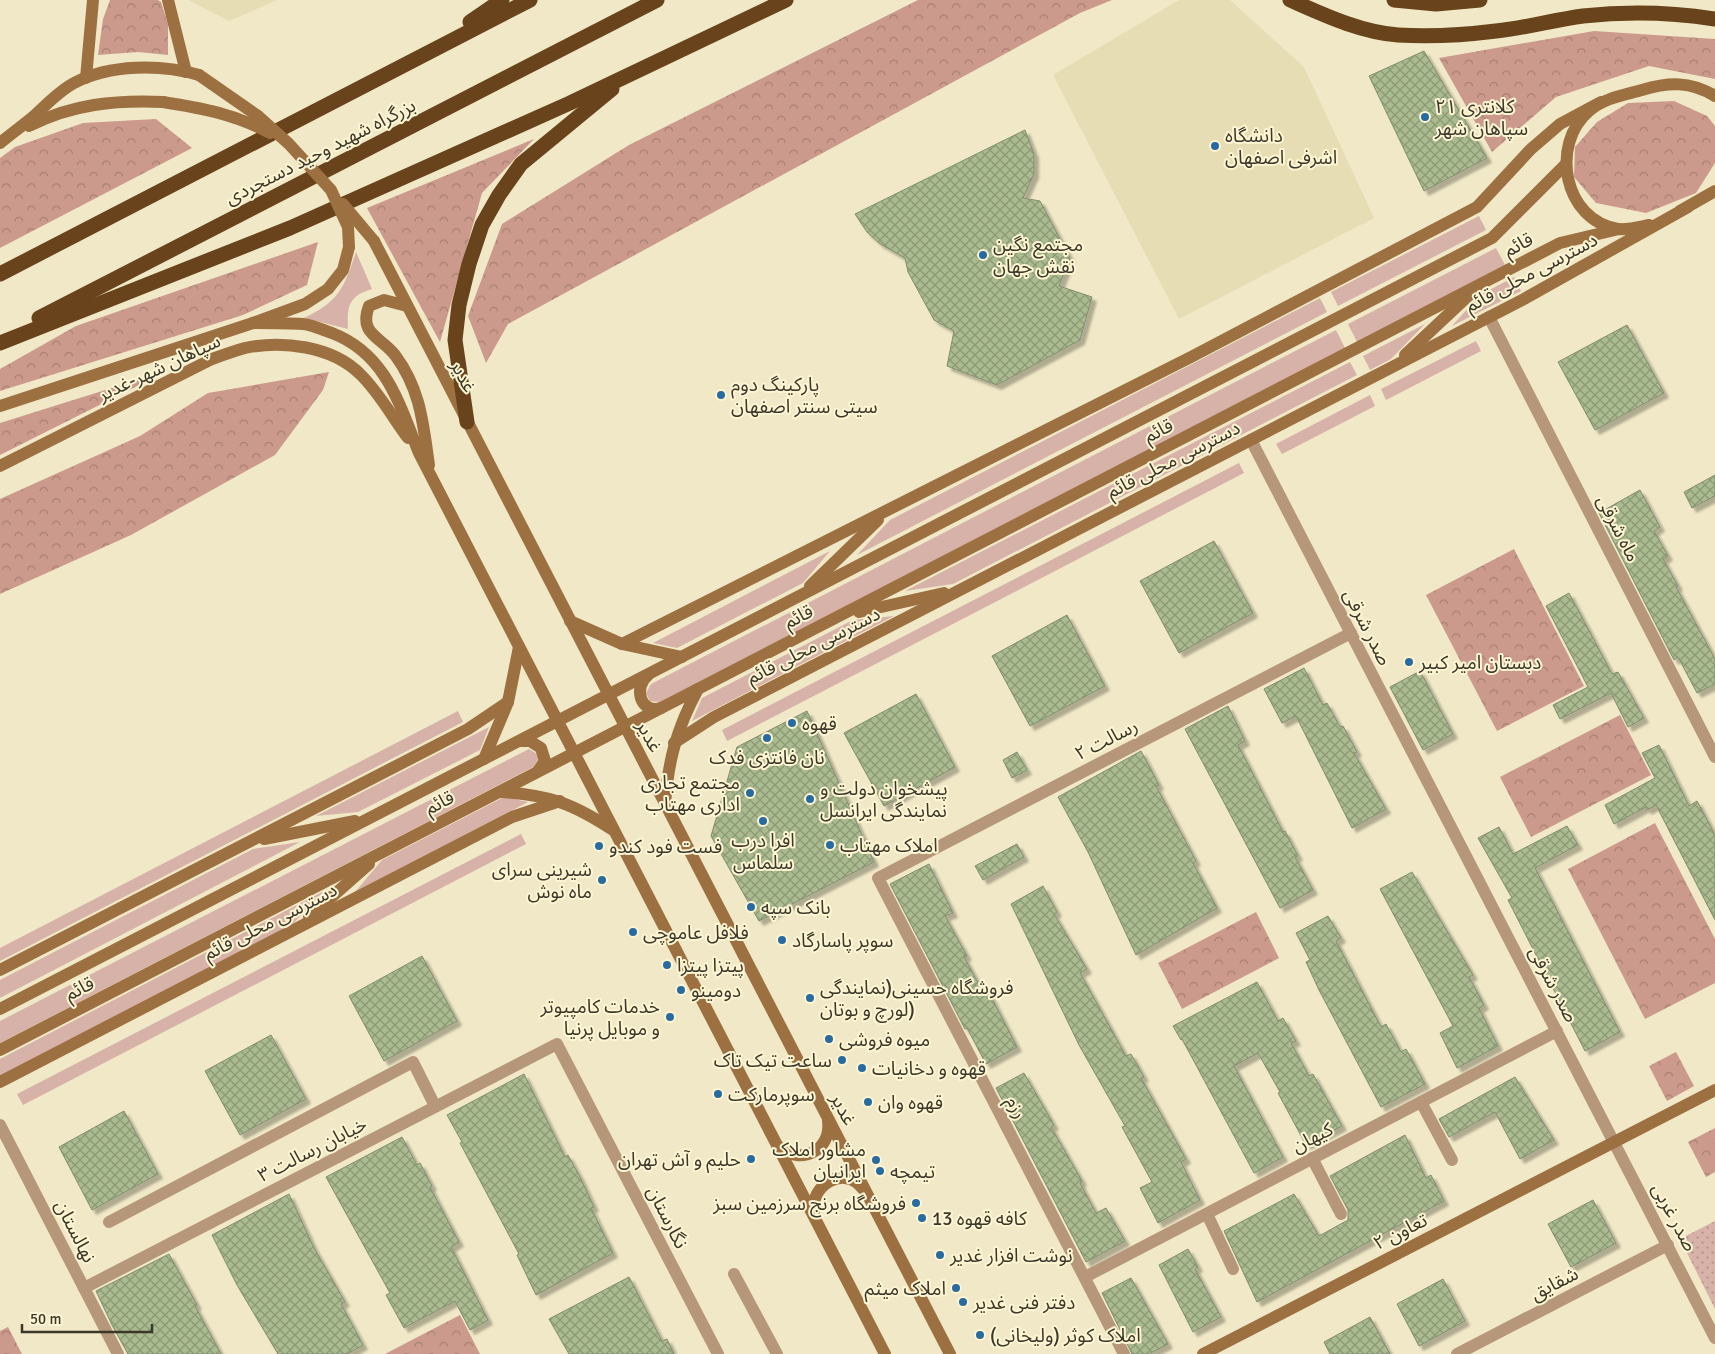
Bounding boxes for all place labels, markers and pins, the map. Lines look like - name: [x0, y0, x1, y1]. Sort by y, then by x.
- place label: کلانتری ۲۱ سپاهان شهر: [1434, 95, 1528, 141]
- marker: کلانتری ۲۱ سپاهان شهر: [1419, 111, 1431, 123]
- place label: دانشگاه اشرفی اصفهان: [1225, 124, 1337, 170]
- marker: دانشگاه اشرفی اصفهان: [1209, 140, 1221, 152]
- place label: مجتمع نگین نقش جهان: [993, 233, 1083, 279]
- marker: مجتمع نگین نقش جهان: [977, 249, 989, 261]
- place label: پارکینگ دوم سیتی سنتر اصفهان: [731, 373, 878, 419]
- marker: پارکینگ دوم سیتی سنتر اصفهان: [715, 389, 727, 401]
- place label: دبستان امیر کبیر: [1418, 651, 1541, 675]
- marker: دبستان امیر کبیر: [1403, 656, 1415, 668]
- place label: قهوه: [802, 712, 837, 736]
- marker: قهوه: [786, 717, 798, 729]
- marker: نان فانتزی فدک: [761, 732, 773, 744]
- place label: نان فانتزی فدک: [709, 746, 825, 770]
- place label: مجتمع تجاری اداری مهتاب: [641, 771, 740, 817]
- place label: پیشخوان دولت و نمایندگی ایرانسل: [820, 777, 948, 823]
- marker: مجتمع تجاری اداری مهتاب: [744, 787, 756, 799]
- marker: پیشخوان دولت و نمایندگی ایرانسل: [804, 793, 816, 805]
- marker: افرا درب سلماس: [757, 815, 769, 827]
- place label: افرا درب سلماس: [731, 829, 795, 875]
- place label: املاک مهتاب: [840, 834, 938, 858]
- place label: فست فود کندو: [609, 835, 722, 859]
- marker: املاک مهتاب: [824, 839, 836, 851]
- marker: فست فود کندو: [593, 840, 605, 852]
- place label: شیرینی سرای ماه نوش: [492, 858, 592, 904]
- marker: شیرینی سرای ماه نوش: [596, 874, 608, 886]
- place label: بانک سپه: [761, 896, 831, 920]
- marker: بانک سپه: [745, 901, 757, 913]
- place label: فلافل عاموچی: [643, 921, 749, 945]
- marker: فلافل عاموچی: [627, 926, 639, 938]
- place label: سوپر پاسارگاد: [792, 929, 894, 953]
- marker: سوپر پاسارگاد: [776, 934, 788, 946]
- place label: پیتزا پیتزا: [677, 954, 744, 978]
- marker: پیتزا پیتزا: [661, 959, 673, 971]
- place label: فروشگاه حسینی(نمایندگی لورچ و بوتان): [820, 976, 1013, 1023]
- place label: دومینو: [691, 979, 741, 1003]
- marker: دومینو: [675, 984, 687, 996]
- marker: فروشگاه حسینی(نمایندگی لورچ و بوتان): [804, 992, 816, 1004]
- place label: خدمات کامپیوتر و موبایل پرنیا: [539, 995, 660, 1041]
- marker: خدمات کامپیوتر و موبایل پرنیا: [664, 1011, 676, 1023]
- place label: میوه فروشی: [839, 1028, 930, 1052]
- marker: میوه فروشی: [823, 1033, 835, 1045]
- place label: ساعت تیک تاک: [714, 1049, 832, 1073]
- marker: ساعت تیک تاک: [836, 1054, 848, 1066]
- place label: قهوه و دخانیات: [872, 1057, 986, 1081]
- marker: قهوه و دخانیات: [856, 1062, 868, 1074]
- place label: سوپرمارکت: [728, 1083, 815, 1107]
- marker: سوپرمارکت: [712, 1088, 724, 1100]
- place label: قهوه وان: [878, 1091, 943, 1115]
- marker: قهوه وان: [862, 1096, 874, 1108]
- place label: مشاور املاک ایرانیان: [772, 1138, 866, 1184]
- place label: حلیم و آش تهران: [618, 1148, 741, 1174]
- marker: حلیم و آش تهران: [745, 1153, 757, 1165]
- marker: مشاور املاک ایرانیان: [870, 1154, 882, 1166]
- place label: تیمچه: [890, 1160, 935, 1184]
- marker: تیمچه: [874, 1165, 886, 1177]
- place label: فروشگاه برنج سرزمین سبز: [712, 1192, 906, 1218]
- marker: فروشگاه برنج سرزمین سبز: [910, 1197, 922, 1209]
- place label: کافه قهوه 13: [932, 1207, 1028, 1231]
- marker: کافه قهوه 13: [916, 1212, 928, 1224]
- place label: نوشت افزار غدیر: [949, 1244, 1073, 1268]
- marker: نوشت افزار غدیر: [934, 1249, 946, 1261]
- place label: املاک میثم: [864, 1277, 946, 1303]
- marker: املاک میثم: [950, 1282, 962, 1294]
- place label: دفتر فنی غدیر: [972, 1291, 1075, 1315]
- marker: دفتر فنی غدیر: [957, 1296, 969, 1308]
- place label: املاک کوثر (ولیخانی): [990, 1324, 1141, 1348]
- marker: املاک کوثر (ولیخانی): [974, 1329, 986, 1341]

